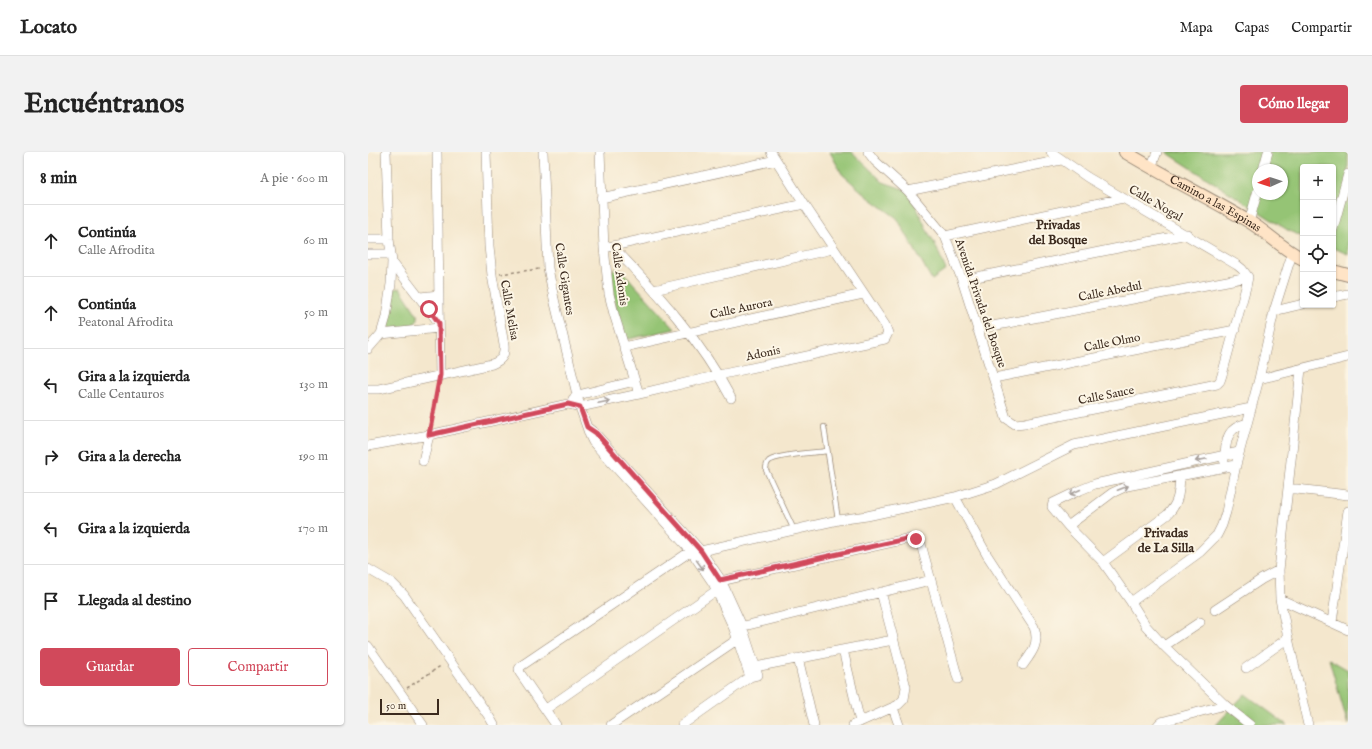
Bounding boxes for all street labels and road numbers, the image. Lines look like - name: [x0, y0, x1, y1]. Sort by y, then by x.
- street label: Camino a las Espinas: [1167, 172, 1264, 235]
- street label: Calle Nogal: [1126, 182, 1186, 225]
- street label: Avenida Privada del Bosque: [950, 236, 1010, 371]
- street label: Calle Gigantes: [551, 242, 578, 316]
- street label: Calle Adonis: [608, 242, 631, 306]
- street label: Calle Abedul: [1077, 278, 1144, 305]
- street label: Calle Melisa: [497, 279, 522, 342]
- street label: Calle Aurora: [709, 294, 774, 322]
- street label: Calle Olmo: [1083, 330, 1142, 355]
- street label: Adonis: [744, 343, 782, 365]
- street label: Calle Sauce: [1077, 383, 1136, 408]

